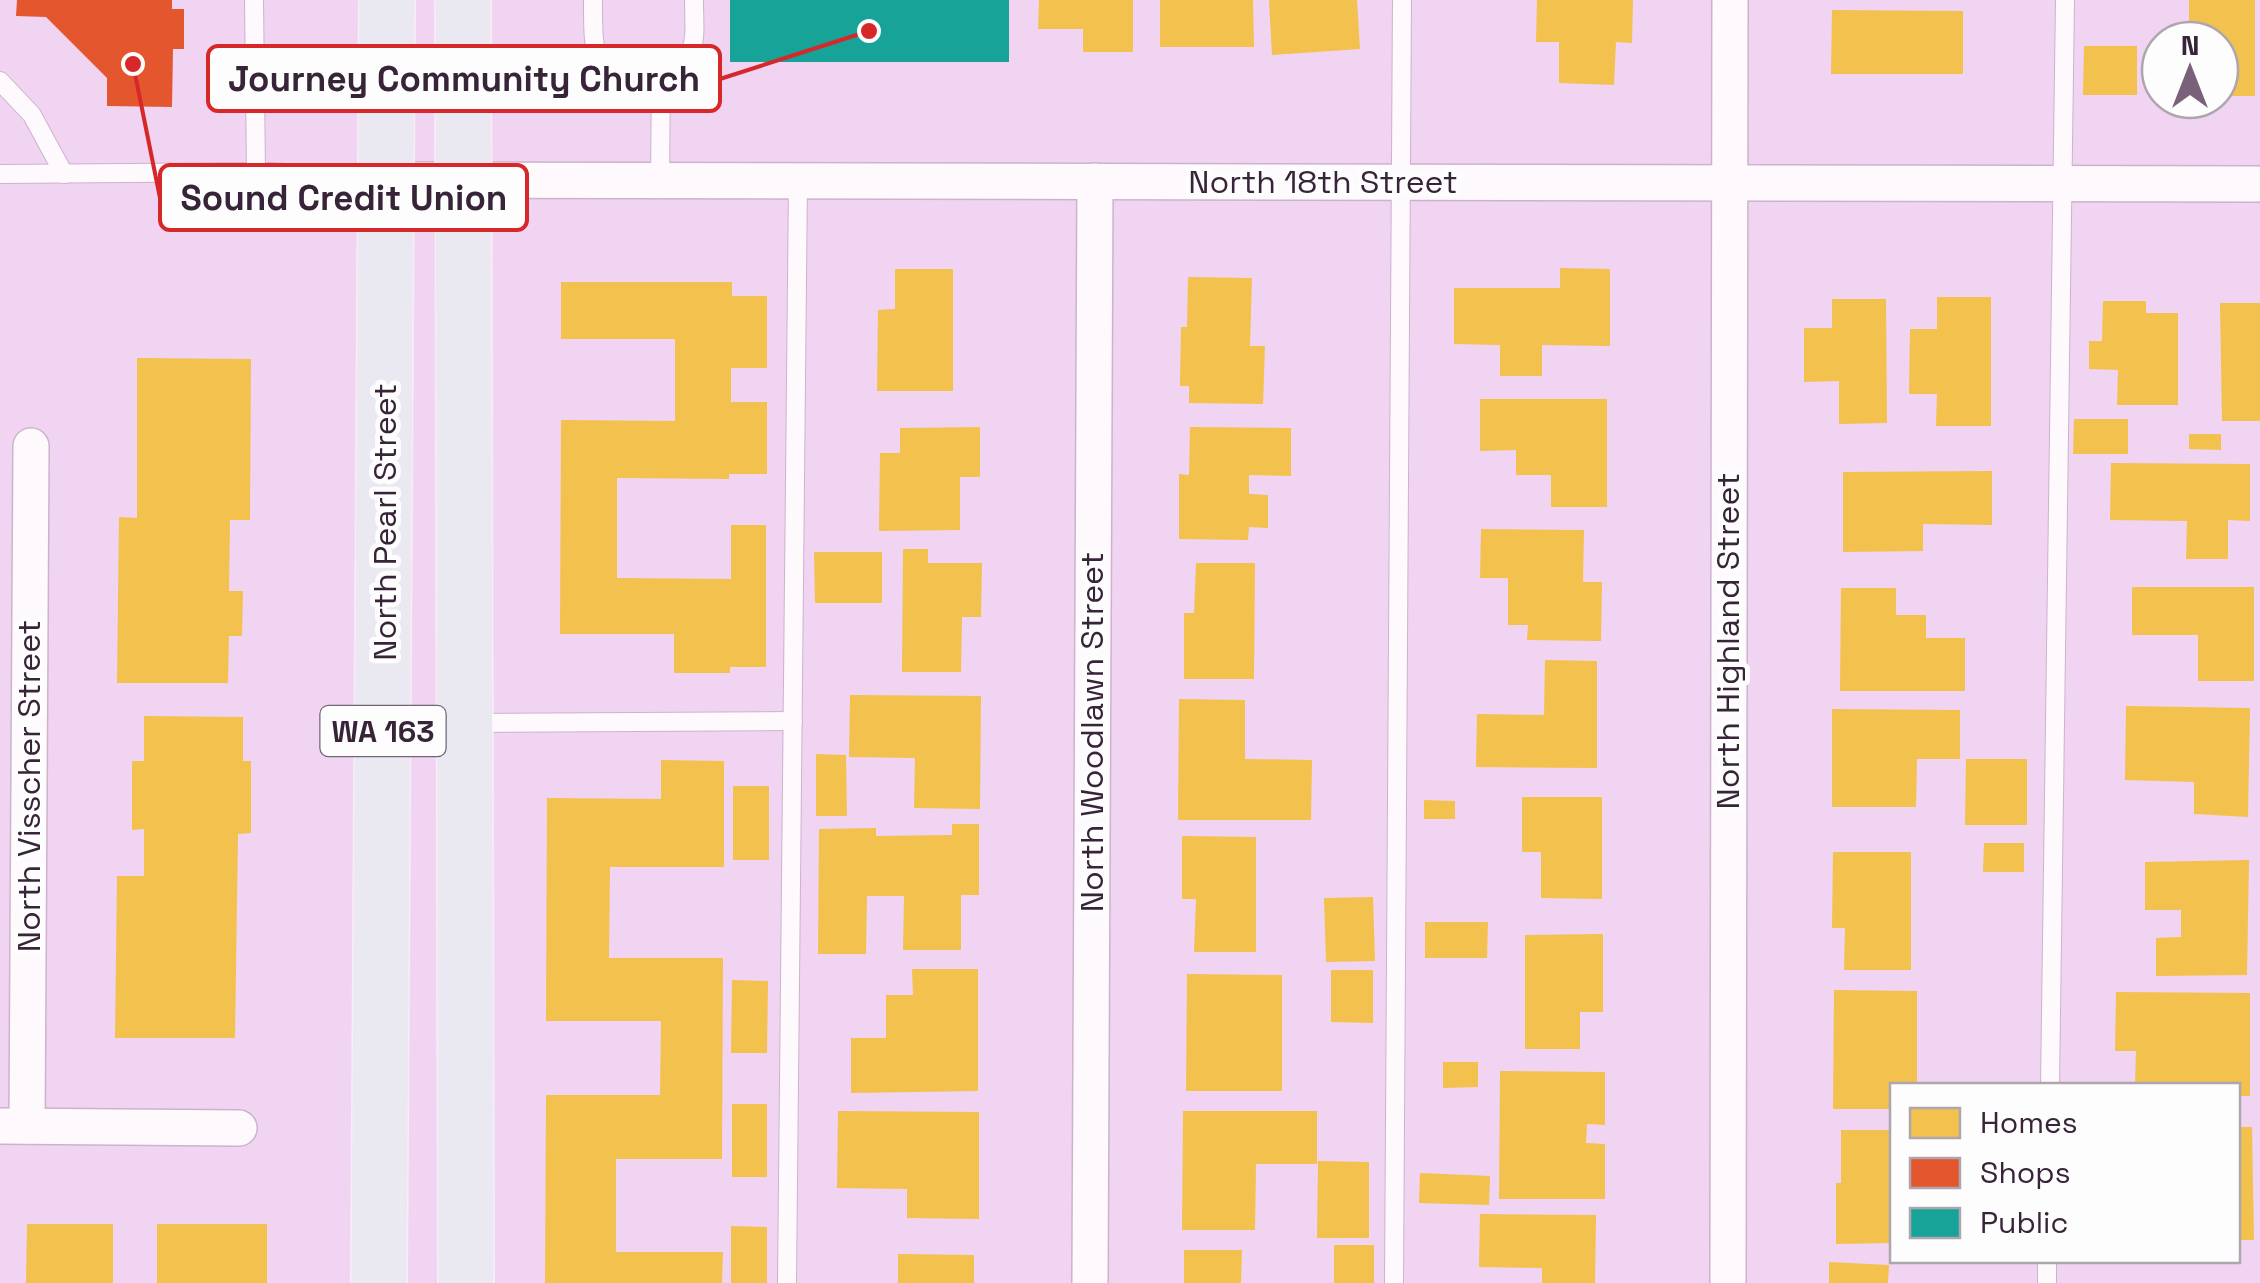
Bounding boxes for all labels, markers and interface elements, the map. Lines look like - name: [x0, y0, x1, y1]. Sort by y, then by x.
- north arrow: [2140, 20, 2240, 120]
- text: N: [2181, 27, 2199, 63]
- callout: Journey Community Church: [208, 46, 720, 111]
- text: Journey Community Church: [228, 57, 700, 101]
- street label: North 18th Street: [1188, 162, 1458, 202]
- callout: Sound Credit Union: [160, 165, 527, 230]
- text: Sound Credit Union: [181, 176, 507, 220]
- street label: North Pearl Street: [365, 383, 405, 661]
- street label: North Highland Street: [1708, 472, 1748, 810]
- street label: North Woodlawn Street: [1072, 552, 1112, 912]
- street label: North Visscher Street: [9, 620, 49, 952]
- road number: WA 163: [320, 706, 446, 756]
- legend: [1890, 1083, 2240, 1263]
- text: Homes: [1980, 1103, 2078, 1142]
- text: Shops: [1980, 1153, 2070, 1192]
- text: Public: [1980, 1203, 2068, 1242]

